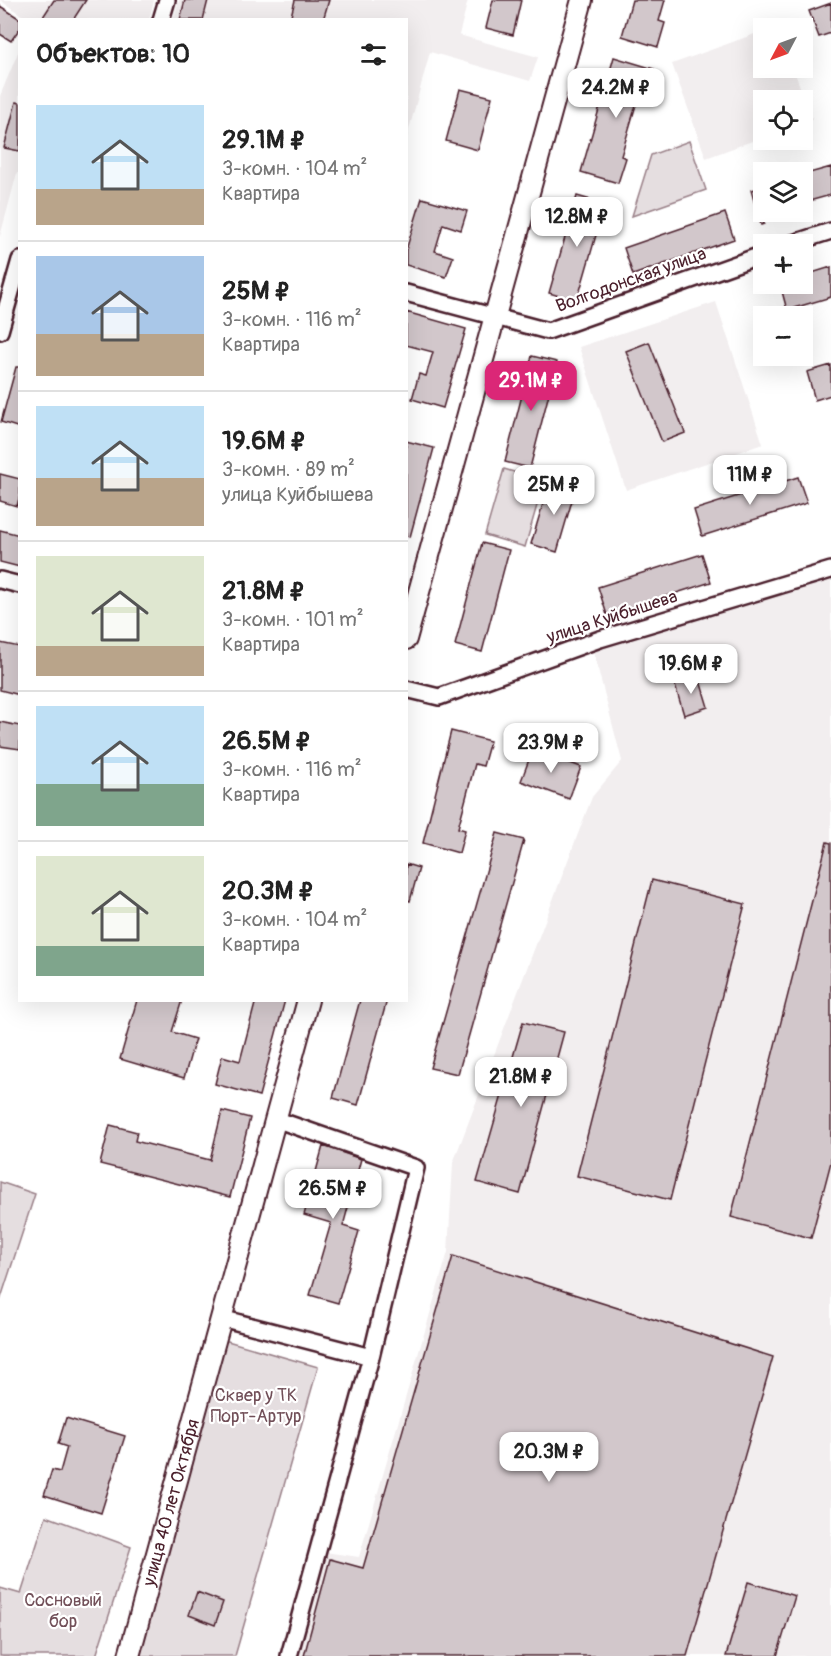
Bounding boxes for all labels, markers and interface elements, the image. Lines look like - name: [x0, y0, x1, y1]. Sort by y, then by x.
- north arrow: [753, 18, 813, 78]
- map controls: [753, 18, 813, 366]
- text: Объектов: 10: [36, 38, 190, 70]
- icon: filters: [357, 38, 390, 71]
- pin: 24.2M ₽: [561, 68, 671, 119]
- text: 24.2M ₽: [581, 75, 651, 100]
- button: locate: [753, 90, 813, 150]
- text: 29.1M ₽: [222, 124, 306, 156]
- icon: home: [84, 129, 156, 201]
- text: 3-комн. · 104 m²: [222, 156, 367, 181]
- button: layers: [753, 162, 813, 222]
- text: Квартира: [222, 181, 300, 206]
- pin: 12.8M ₽: [522, 197, 632, 248]
- text: 12.8M ₽: [545, 204, 609, 229]
- button: +: [753, 234, 813, 294]
- street label: Волгодонская улица: [553, 242, 709, 318]
- text: 25M ₽: [222, 275, 291, 307]
- icon: home: [84, 280, 156, 352]
- button: −: [753, 306, 813, 366]
- text: 3-комн. · 116 m²: [222, 307, 362, 332]
- text: Квартира: [222, 332, 300, 357]
- pin: 29.1M ₽: [476, 361, 586, 412]
- text: 29.1M ₽: [499, 368, 563, 393]
- text: 19.6M ₽: [222, 425, 306, 457]
- icon: home: [84, 430, 156, 502]
- pin: 11M ₽: [708, 455, 792, 506]
- text: 3-комн. · 89 m²: [222, 457, 355, 482]
- text: 11M ₽: [727, 462, 773, 487]
- pin: 25M ₽: [512, 465, 596, 516]
- text: 25M ₽: [528, 472, 580, 497]
- text: улица Куйбышева: [222, 482, 373, 507]
- text: 21.8M ₽: [222, 575, 305, 607]
- icon: home: [84, 580, 156, 652]
- street label: улица Куйбышева: [543, 585, 680, 649]
- text: 3-комн. · 101 m²: [222, 607, 364, 632]
- text: Квартира: [222, 632, 300, 657]
- pin: 19.6M ₽: [636, 644, 746, 695]
- text: 19.6M ₽: [659, 651, 723, 676]
- pin: 23.9M ₽: [496, 723, 606, 774]
- text: 26.5M ₽: [222, 725, 311, 757]
- icon: home: [84, 730, 156, 802]
- text: 23.9M ₽: [517, 730, 585, 755]
- text: 3-комн. · 116 m²: [222, 757, 362, 782]
- text: Квартира: [222, 782, 300, 807]
- text: 20.3M ₽: [222, 875, 314, 907]
- icon: home: [84, 880, 156, 952]
- text: 3-комн. · 104 m²: [222, 907, 367, 932]
- text: Квартира: [222, 932, 300, 957]
- pin: 21.8M ₽: [466, 1057, 576, 1108]
- text: 21.8M ₽: [489, 1064, 553, 1089]
- pin: 26.5M ₽: [278, 1169, 388, 1220]
- text: 26.5M ₽: [299, 1176, 367, 1201]
- park label: Сквер у ТК Порт-Артур: [210, 1384, 302, 1428]
- street label: улица 40 лет Октября: [137, 1417, 205, 1590]
- pin: 20.3M ₽: [494, 1432, 604, 1483]
- text: 20.3M ₽: [513, 1439, 585, 1464]
- park label: Сосновый бор: [24, 1589, 102, 1633]

